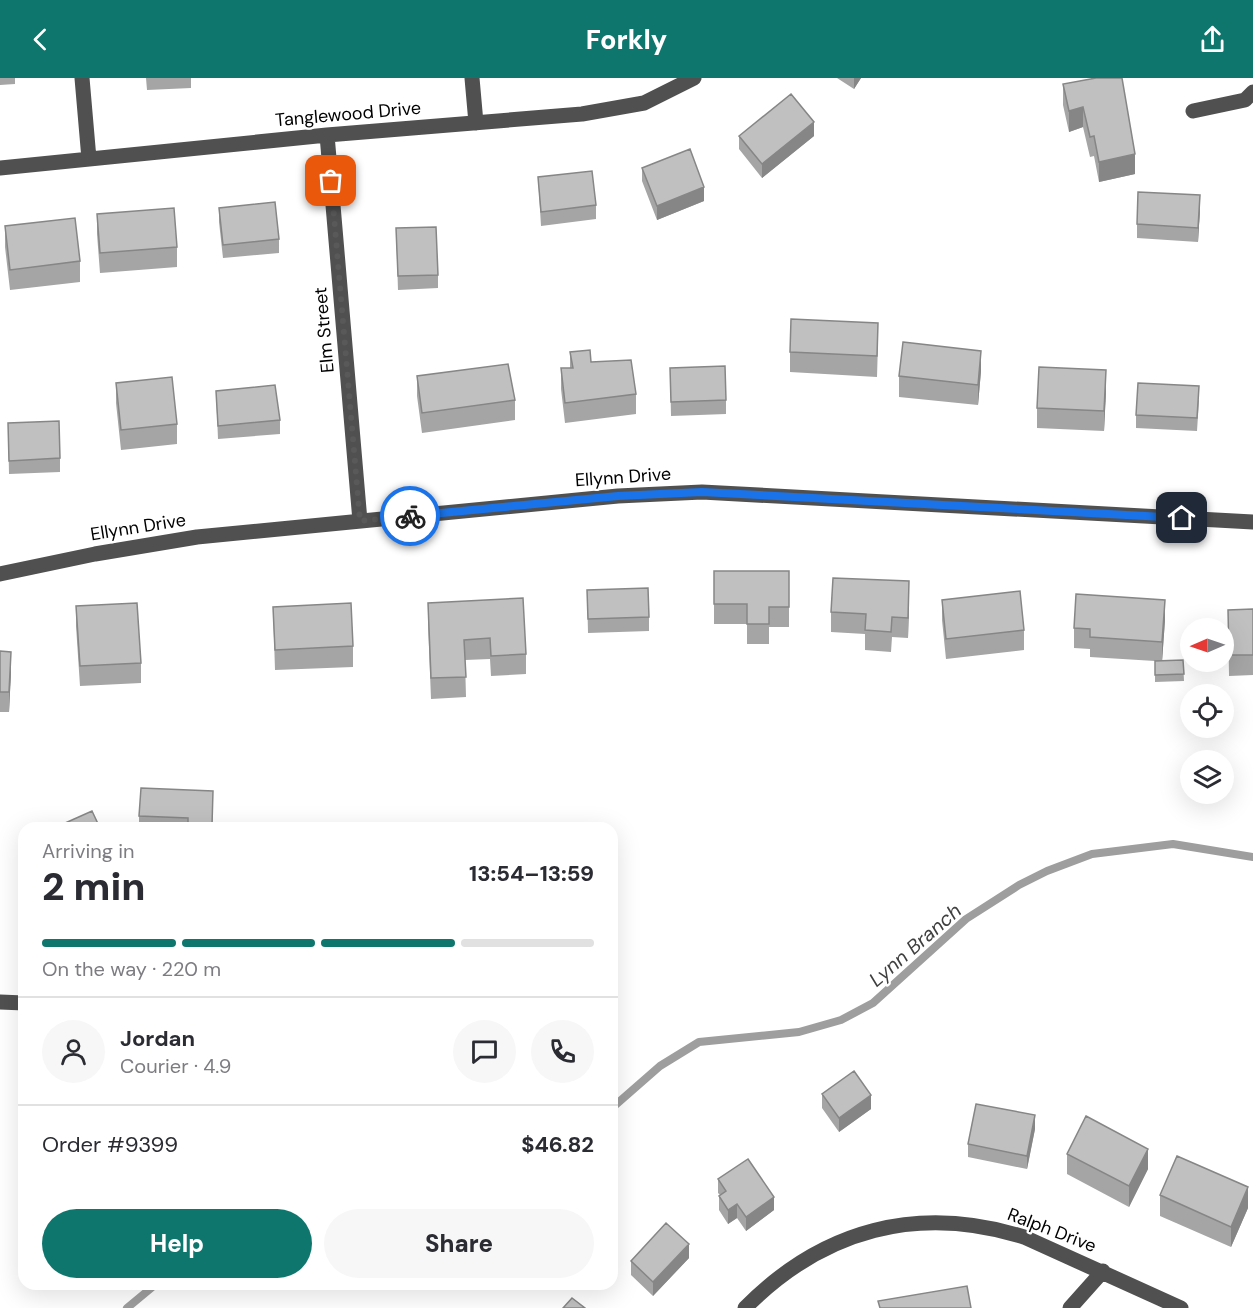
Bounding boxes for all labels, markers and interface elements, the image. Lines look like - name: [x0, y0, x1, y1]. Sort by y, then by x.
- text: Forkly: [586, 22, 667, 57]
- icon: back: [24, 23, 57, 56]
- icon: share: [1196, 23, 1229, 56]
- street label: Tanglewood Drive: [274, 96, 422, 132]
- pin: [305, 155, 356, 206]
- icon: bag: [314, 164, 347, 197]
- street label: Elm Street: [308, 286, 340, 374]
- street label: Ellynn Drive: [574, 462, 672, 492]
- courier: [380, 486, 440, 546]
- pin: [1156, 492, 1207, 543]
- icon: bike: [394, 500, 427, 533]
- icon: home: [1165, 501, 1198, 534]
- street label: Ellynn Drive: [89, 508, 187, 546]
- north arrow: [1180, 618, 1234, 672]
- map controls: [1180, 618, 1234, 804]
- button: locate: [1180, 684, 1234, 738]
- button: layers: [1180, 750, 1234, 804]
- text: Arriving in: [42, 838, 134, 864]
- text: 13:54–13:59: [469, 859, 594, 888]
- text: 2 min: [42, 861, 146, 912]
- water label: Lynn Branch: [863, 898, 967, 992]
- text: On the way · 220 m: [42, 956, 221, 982]
- button: person: [42, 1020, 105, 1083]
- button: chat: [453, 1020, 516, 1083]
- button: phone: [531, 1020, 594, 1083]
- text: Jordan: [120, 1024, 195, 1053]
- text: Courier · 4.9: [120, 1053, 231, 1079]
- text: Order #9399: [42, 1130, 178, 1159]
- text: $46.82: [521, 1130, 594, 1159]
- street label: Ralph Drive: [1004, 1202, 1100, 1258]
- button: Help: [42, 1209, 312, 1278]
- button: Share: [324, 1209, 594, 1278]

